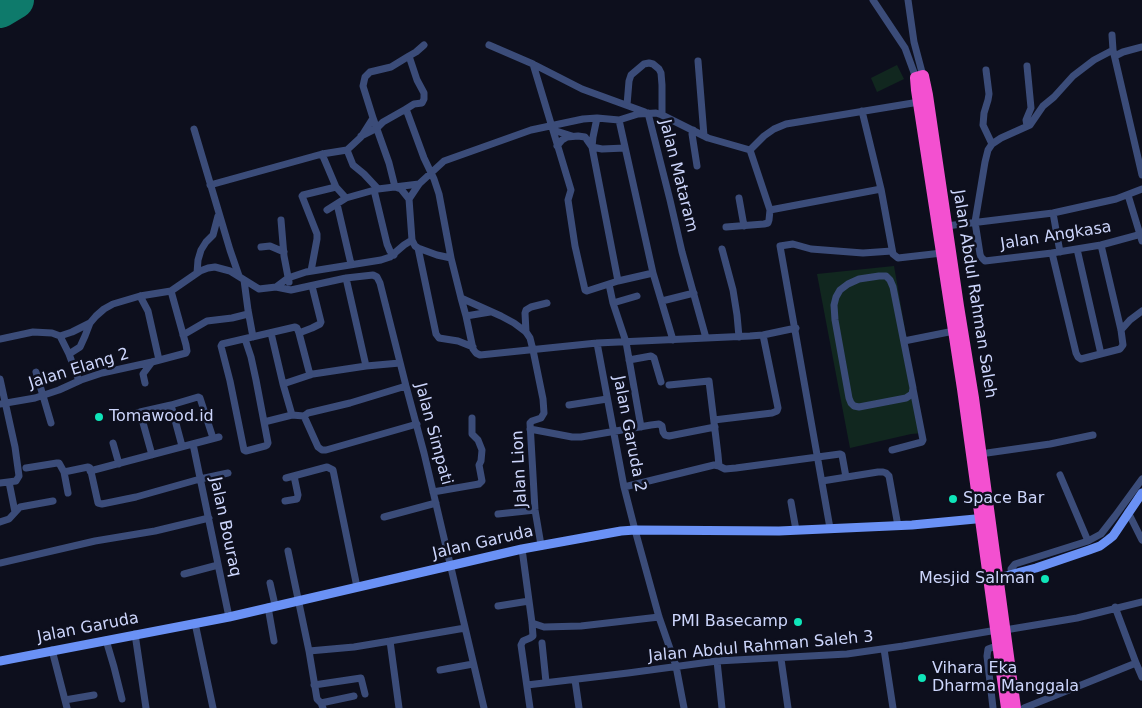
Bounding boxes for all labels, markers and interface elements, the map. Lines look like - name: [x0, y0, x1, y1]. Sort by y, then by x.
- street label: Jalan Mataram: [655, 118, 701, 234]
- street label: Jalan Abdul Rahman Saleh: [948, 188, 1000, 400]
- street label: Jalan Angkasa: [999, 218, 1113, 254]
- street label: Jalan Elang 2: [27, 345, 131, 393]
- street label: Jalan Garuda 2: [608, 374, 650, 494]
- street label: Jalan Simpati: [410, 381, 456, 487]
- place label: Tomawood.id: [109, 407, 214, 427]
- marker: Tomawood.id: [93, 411, 105, 423]
- street label: Jalan Lion: [508, 430, 532, 508]
- street label: Jalan Bouraq: [205, 475, 245, 579]
- place label: Space Bar: [963, 489, 1044, 509]
- marker: Space Bar: [947, 493, 959, 505]
- street label: Jalan Garuda: [431, 522, 535, 564]
- place label: Mesjid Salman: [919, 569, 1035, 589]
- marker: Mesjid Salman: [1039, 573, 1051, 585]
- street label: Jalan Garuda: [36, 609, 140, 647]
- place label: PMI Basecamp: [671, 612, 788, 632]
- marker: PMI Basecamp: [792, 616, 804, 628]
- street label: Jalan Abdul Rahman Saleh 3: [648, 628, 874, 666]
- place label: Vihara Eka Dharma Manggala: [932, 659, 1079, 697]
- marker: Vihara Eka Dharma Manggala: [916, 672, 928, 684]

